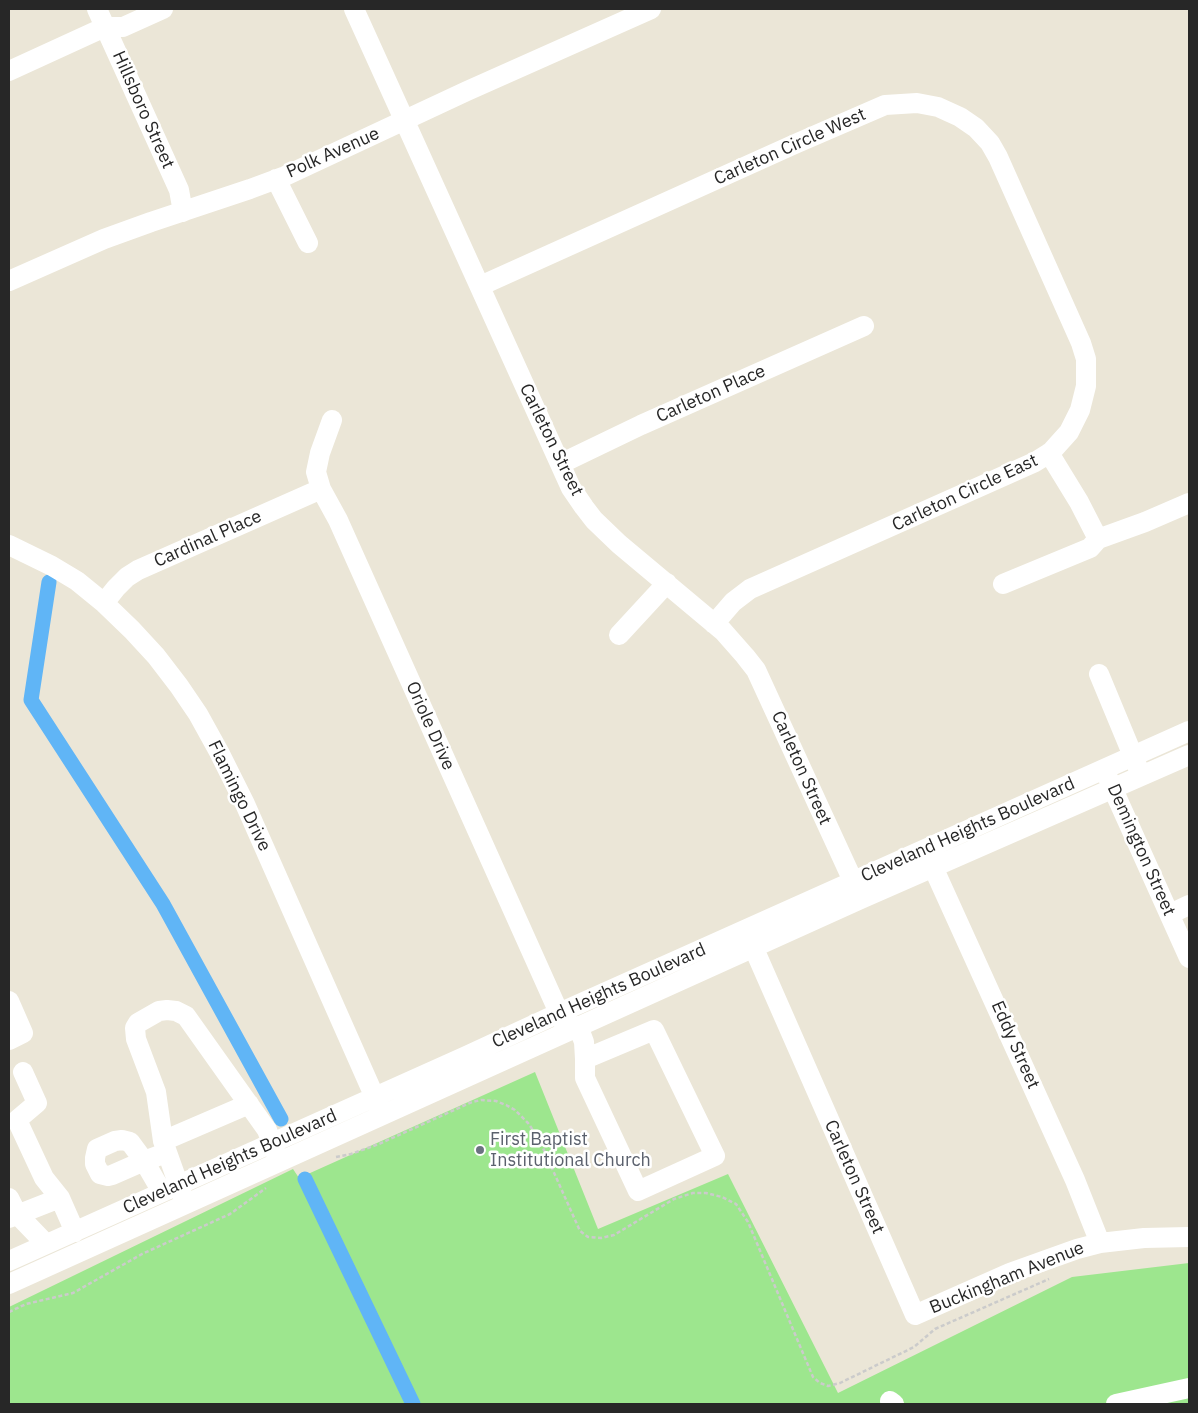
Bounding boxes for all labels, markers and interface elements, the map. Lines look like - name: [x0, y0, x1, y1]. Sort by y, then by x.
- street label: Hillsboro Street: [107, 48, 179, 172]
- street label: Carleton Circle West: [711, 104, 869, 190]
- street label: Polk Avenue: [283, 123, 383, 183]
- street label: Carleton Place: [653, 360, 769, 428]
- street label: Carleton Street: [514, 380, 588, 500]
- street label: Carleton Circle East: [889, 450, 1041, 536]
- street label: Cardinal Place: [151, 506, 265, 572]
- street label: Oriole Drive: [401, 678, 459, 774]
- street label: Carleton Street: [766, 708, 836, 828]
- street label: Flamingo Drive: [203, 737, 275, 855]
- street label: Cleveland Heights Boulevard: [858, 773, 1078, 887]
- street label: Demington Street: [1102, 781, 1180, 919]
- street label: Cleveland Heights Boulevard: [489, 939, 709, 1053]
- street label: Eddy Street: [986, 998, 1044, 1092]
- street label: Cleveland Heights Boulevard: [120, 1105, 340, 1219]
- street label: Carleton Street: [819, 1117, 889, 1237]
- place label: First Baptist Institutional Church: [490, 1129, 651, 1172]
- marker: First Baptist Institutional Church: [474, 1144, 486, 1156]
- street label: Buckingham Avenue: [927, 1237, 1087, 1319]

